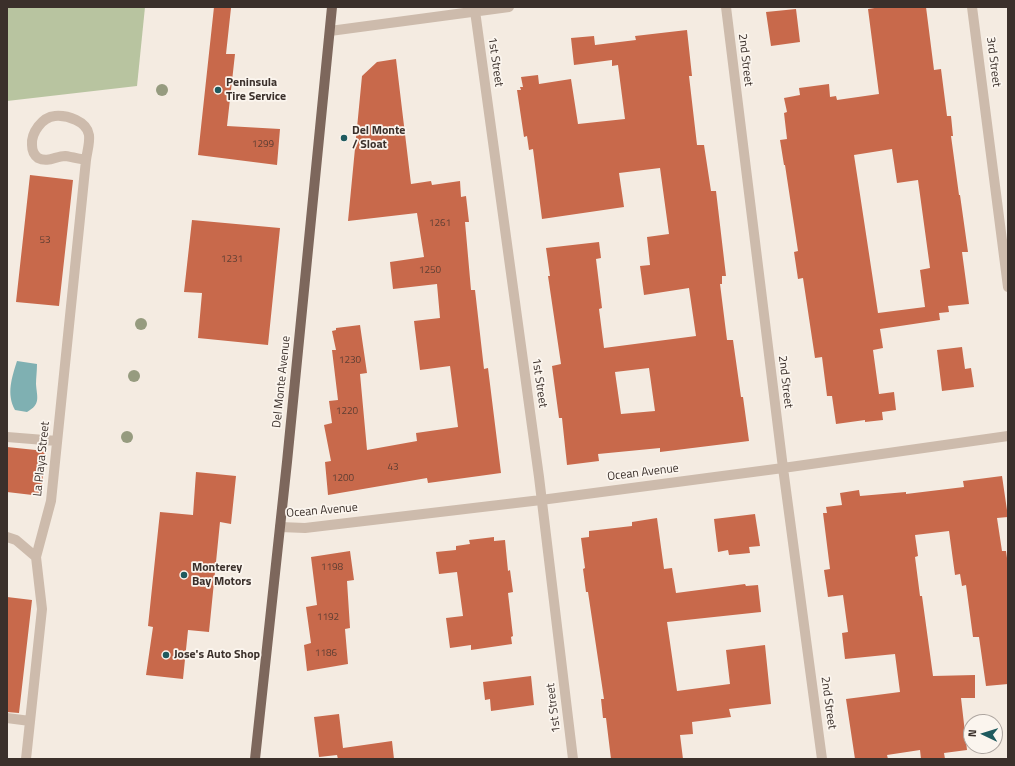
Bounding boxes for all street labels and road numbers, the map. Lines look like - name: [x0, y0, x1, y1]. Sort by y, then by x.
- street label: 2nd Street: [735, 33, 755, 87]
- street label: 1st Street: [484, 36, 506, 88]
- street label: 3rd Street: [983, 36, 1003, 88]
- street label: Del Monte Avenue: [270, 335, 294, 429]
- street label: 2nd Street: [775, 355, 795, 409]
- street label: 1st Street: [528, 357, 550, 409]
- street label: La Playa Street: [31, 421, 53, 497]
- street label: Ocean Avenue: [607, 461, 679, 485]
- street label: Ocean Avenue: [286, 501, 358, 521]
- street label: 2nd Street: [817, 676, 839, 730]
- street label: 1st Street: [544, 682, 564, 734]

